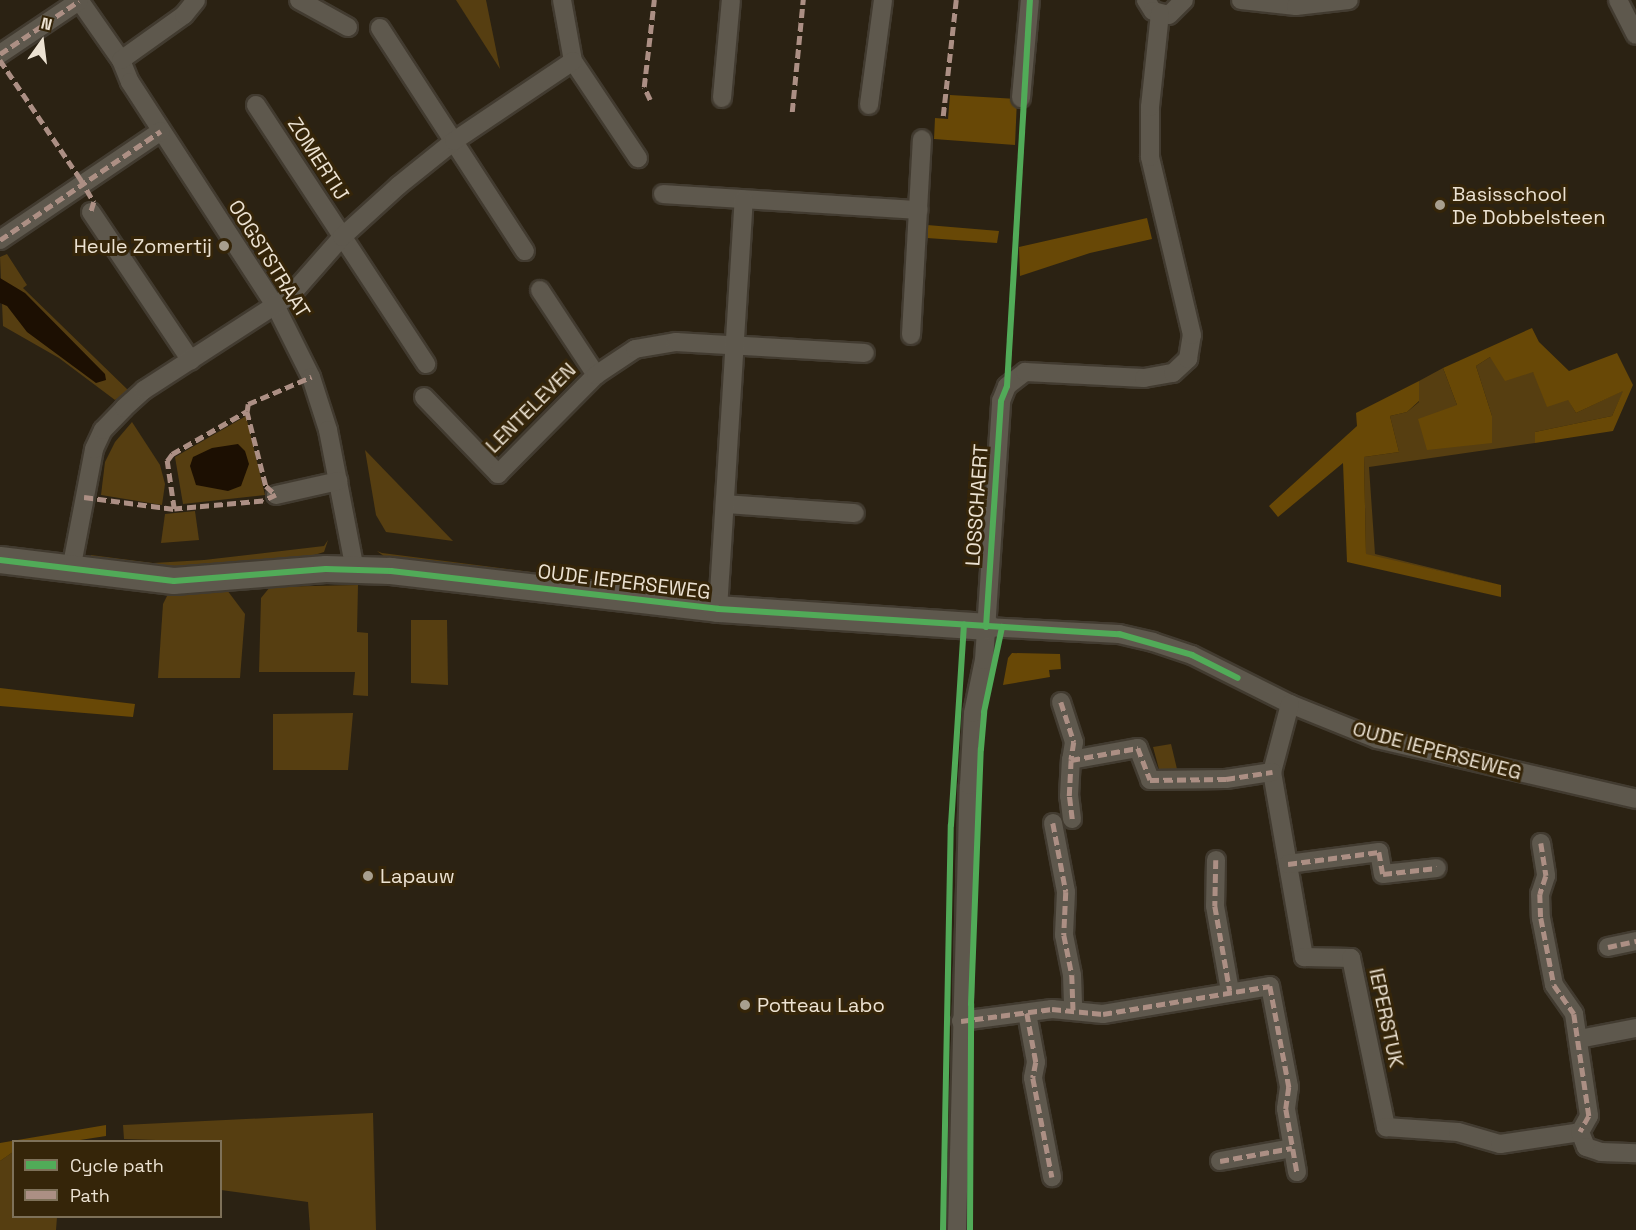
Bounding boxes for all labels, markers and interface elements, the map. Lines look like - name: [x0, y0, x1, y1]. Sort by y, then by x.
- north arrow: [12, 12, 72, 72]
- text: N: [39, 13, 54, 36]
- street label: ZOMERTIJ: [282, 113, 354, 205]
- place label: Basisschool De Dobbelsteen: [1452, 182, 1605, 229]
- street label: OOGSTSTRAAT: [223, 196, 315, 322]
- marker: Basisschool De Dobbelsteen: [1433, 198, 1447, 212]
- place label: Heule Zomertij: [74, 234, 212, 258]
- marker: Heule Zomertij: [217, 239, 231, 253]
- street label: LENTELEVEN: [481, 358, 581, 458]
- street label: LOSSCHAERT: [961, 443, 993, 567]
- street label: OUDE IEPERSEWEG: [536, 559, 712, 605]
- street label: OUDE IEPERSEWEG: [1350, 717, 1524, 785]
- place label: Lapauw: [380, 864, 455, 888]
- marker: Lapauw: [361, 869, 375, 883]
- street label: IEPERSTUK: [1364, 966, 1408, 1070]
- place label: Potteau Labo: [757, 993, 885, 1017]
- marker: Potteau Labo: [738, 998, 752, 1012]
- legend: [12, 1140, 222, 1218]
- text: Cycle path: [70, 1154, 164, 1177]
- text: Path: [70, 1184, 110, 1207]

